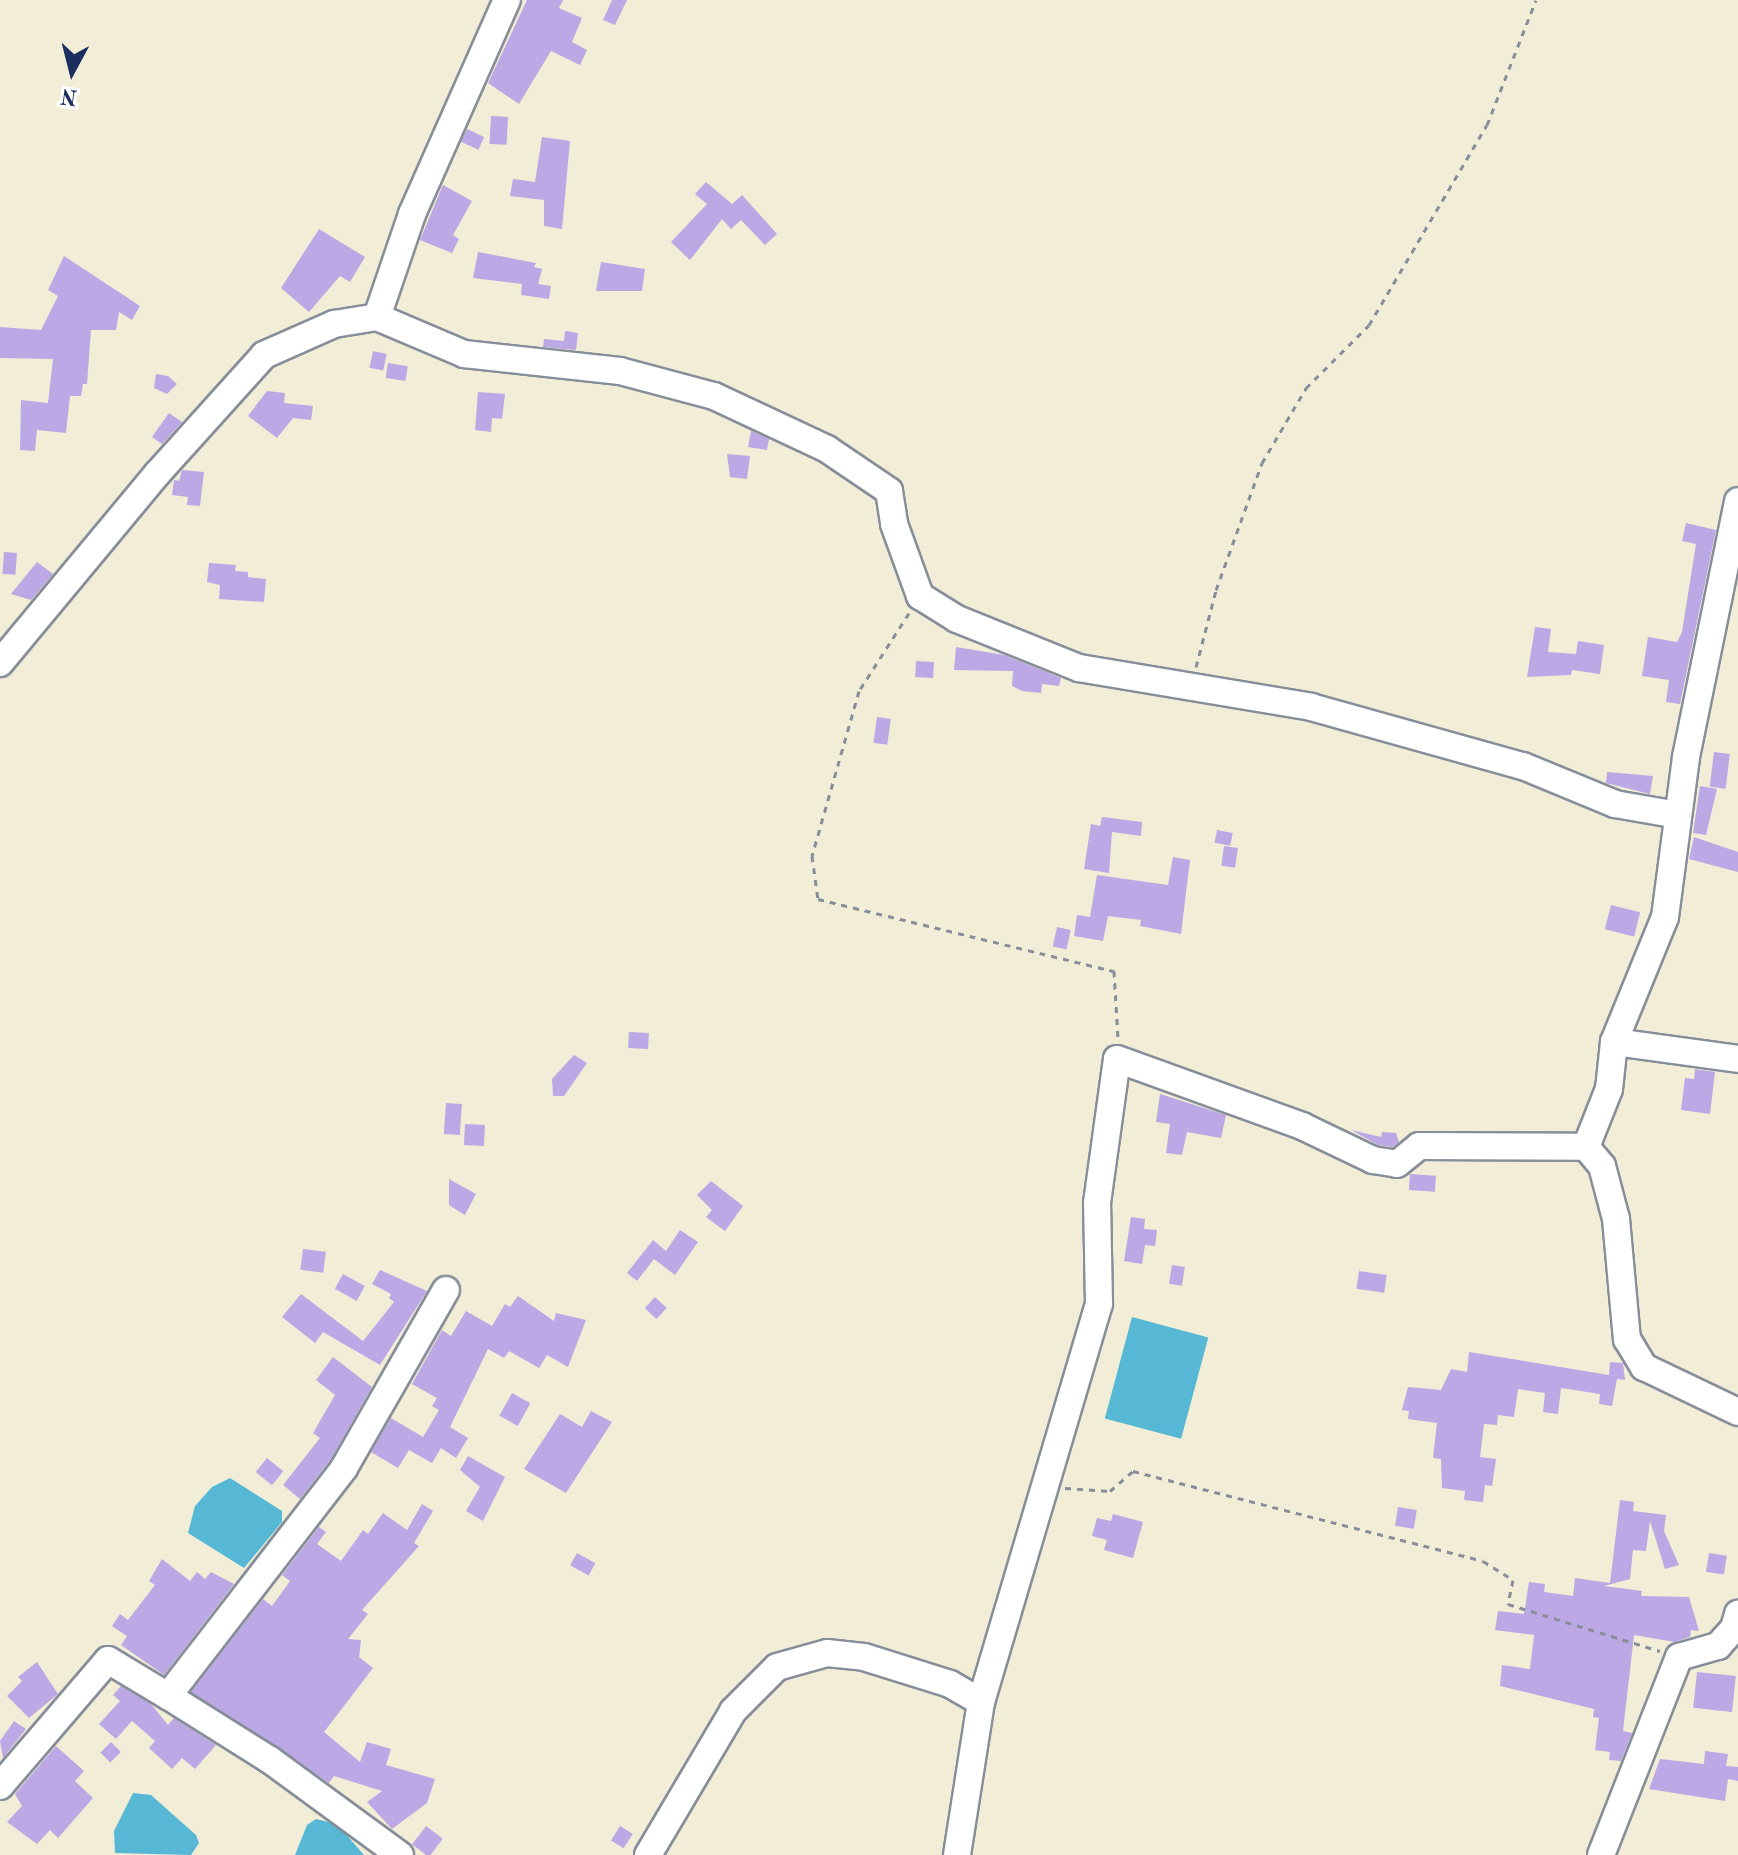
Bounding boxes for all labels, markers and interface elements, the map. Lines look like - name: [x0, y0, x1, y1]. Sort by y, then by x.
- north arrow: [32, 32, 112, 112]
- text: N: [59, 84, 79, 108]

